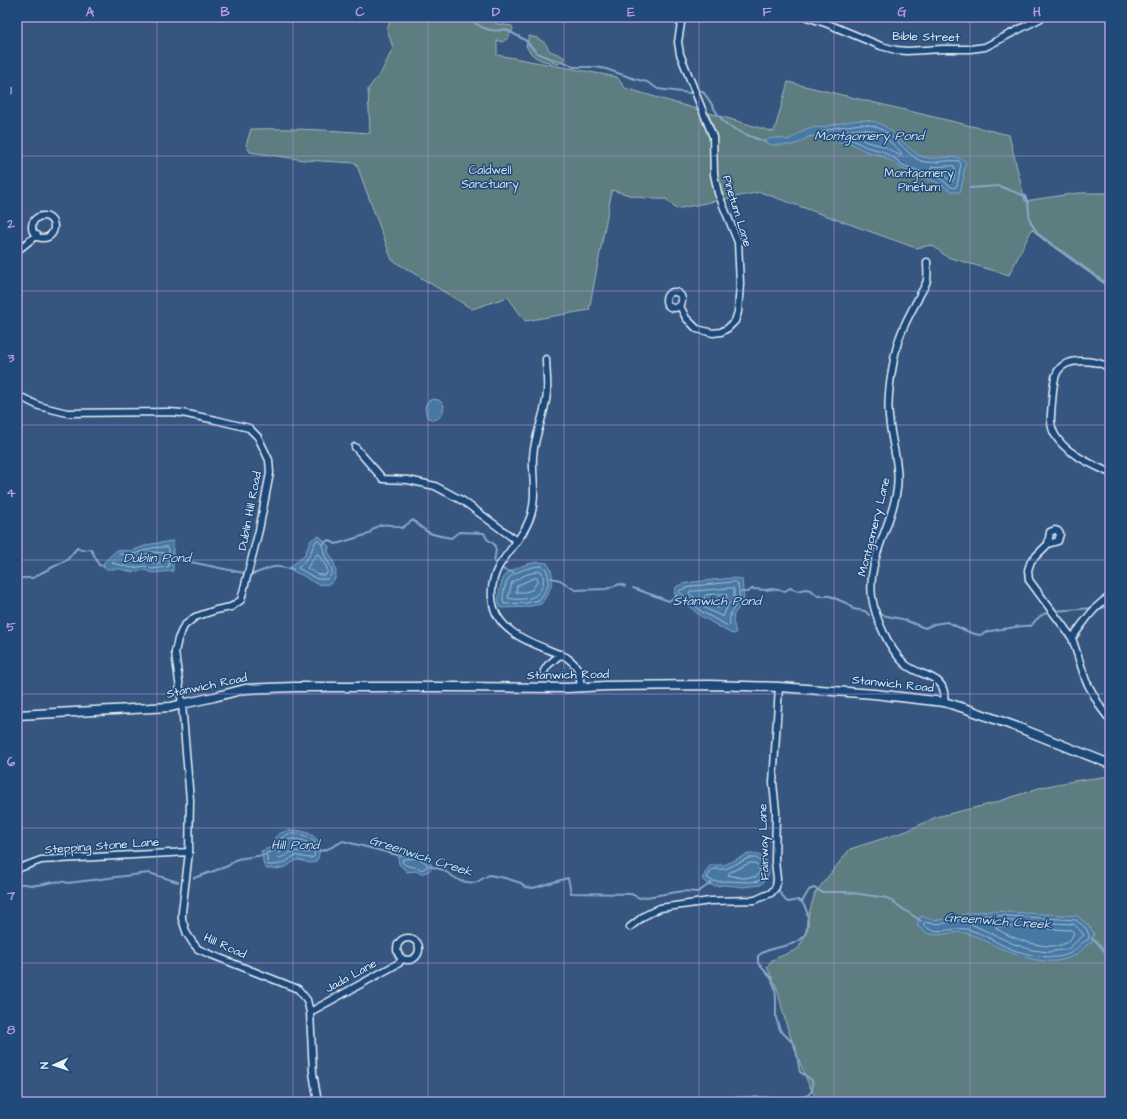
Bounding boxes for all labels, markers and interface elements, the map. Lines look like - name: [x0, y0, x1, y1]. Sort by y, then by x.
- text: A: [86, 3, 95, 21]
- text: B: [220, 3, 230, 21]
- text: C: [355, 3, 365, 21]
- text: D: [492, 3, 501, 21]
- text: E: [627, 3, 635, 21]
- text: F: [762, 3, 772, 21]
- text: G: [897, 3, 907, 21]
- text: H: [1033, 3, 1041, 21]
- street label: Bible Street: [892, 28, 960, 46]
- text: 1: [10, 81, 12, 99]
- water label: Montgomery Pond: [814, 127, 926, 146]
- park label: Caldwell Sanctuary: [461, 162, 519, 194]
- park label: Montgomery Pinetum: [884, 165, 954, 196]
- street label: Pinetum Lane: [718, 173, 756, 249]
- text: 2: [6, 215, 15, 233]
- text: 3: [7, 349, 15, 367]
- street label: Dublin Hill Road: [234, 470, 266, 552]
- street label: Montgomery Lane: [854, 475, 896, 578]
- text: 4: [7, 484, 16, 502]
- water label: Dublin Pond: [124, 549, 193, 567]
- water label: Stanwich Pond: [673, 592, 763, 610]
- text: 5: [6, 618, 16, 636]
- street label: Stanwich Road: [527, 666, 609, 684]
- street label: Stanwich Road: [165, 669, 249, 703]
- street label: Stanwich Road: [851, 671, 935, 697]
- text: 6: [7, 753, 16, 771]
- street label: Fairway Lane: [754, 803, 775, 881]
- water label: Greenwich Creek: [367, 831, 476, 881]
- street label: Stepping Stone Lane: [44, 833, 160, 859]
- water label: Hill Pond: [271, 836, 321, 854]
- text: 7: [6, 887, 16, 905]
- water label: Greenwich Creek: [944, 908, 1053, 934]
- street label: Hill Road: [201, 929, 249, 963]
- street label: Jada Lane: [322, 955, 380, 997]
- text: 8: [7, 1021, 16, 1039]
- north arrow: [34, 1045, 74, 1085]
- text: N: [37, 1062, 52, 1069]

